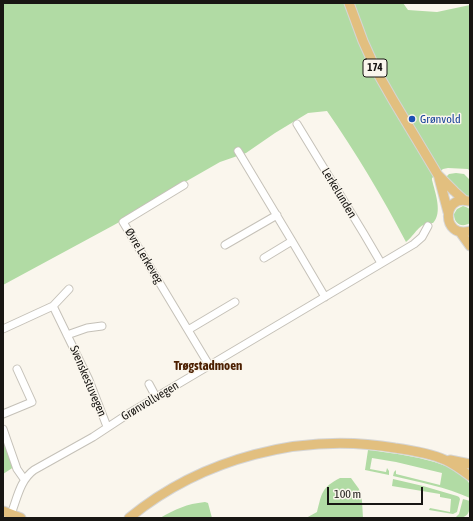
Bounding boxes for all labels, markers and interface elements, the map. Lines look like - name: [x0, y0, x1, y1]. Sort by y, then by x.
- road number: 174: [363, 59, 387, 77]
- place label: Grønvold: [420, 112, 461, 126]
- marker: Grønvold: [407, 114, 417, 124]
- street label: Lerkelunden: [318, 165, 360, 221]
- street label: Øvre Lerkeveg: [122, 226, 166, 286]
- street label: Svenskestuvegen: [67, 343, 109, 419]
- district label: Trøgstadmoen: [174, 358, 242, 374]
- street label: Grønvollvegen: [119, 378, 181, 424]
- scale bar: [329, 479, 425, 505]
- text: 100 m: [334, 487, 361, 501]

